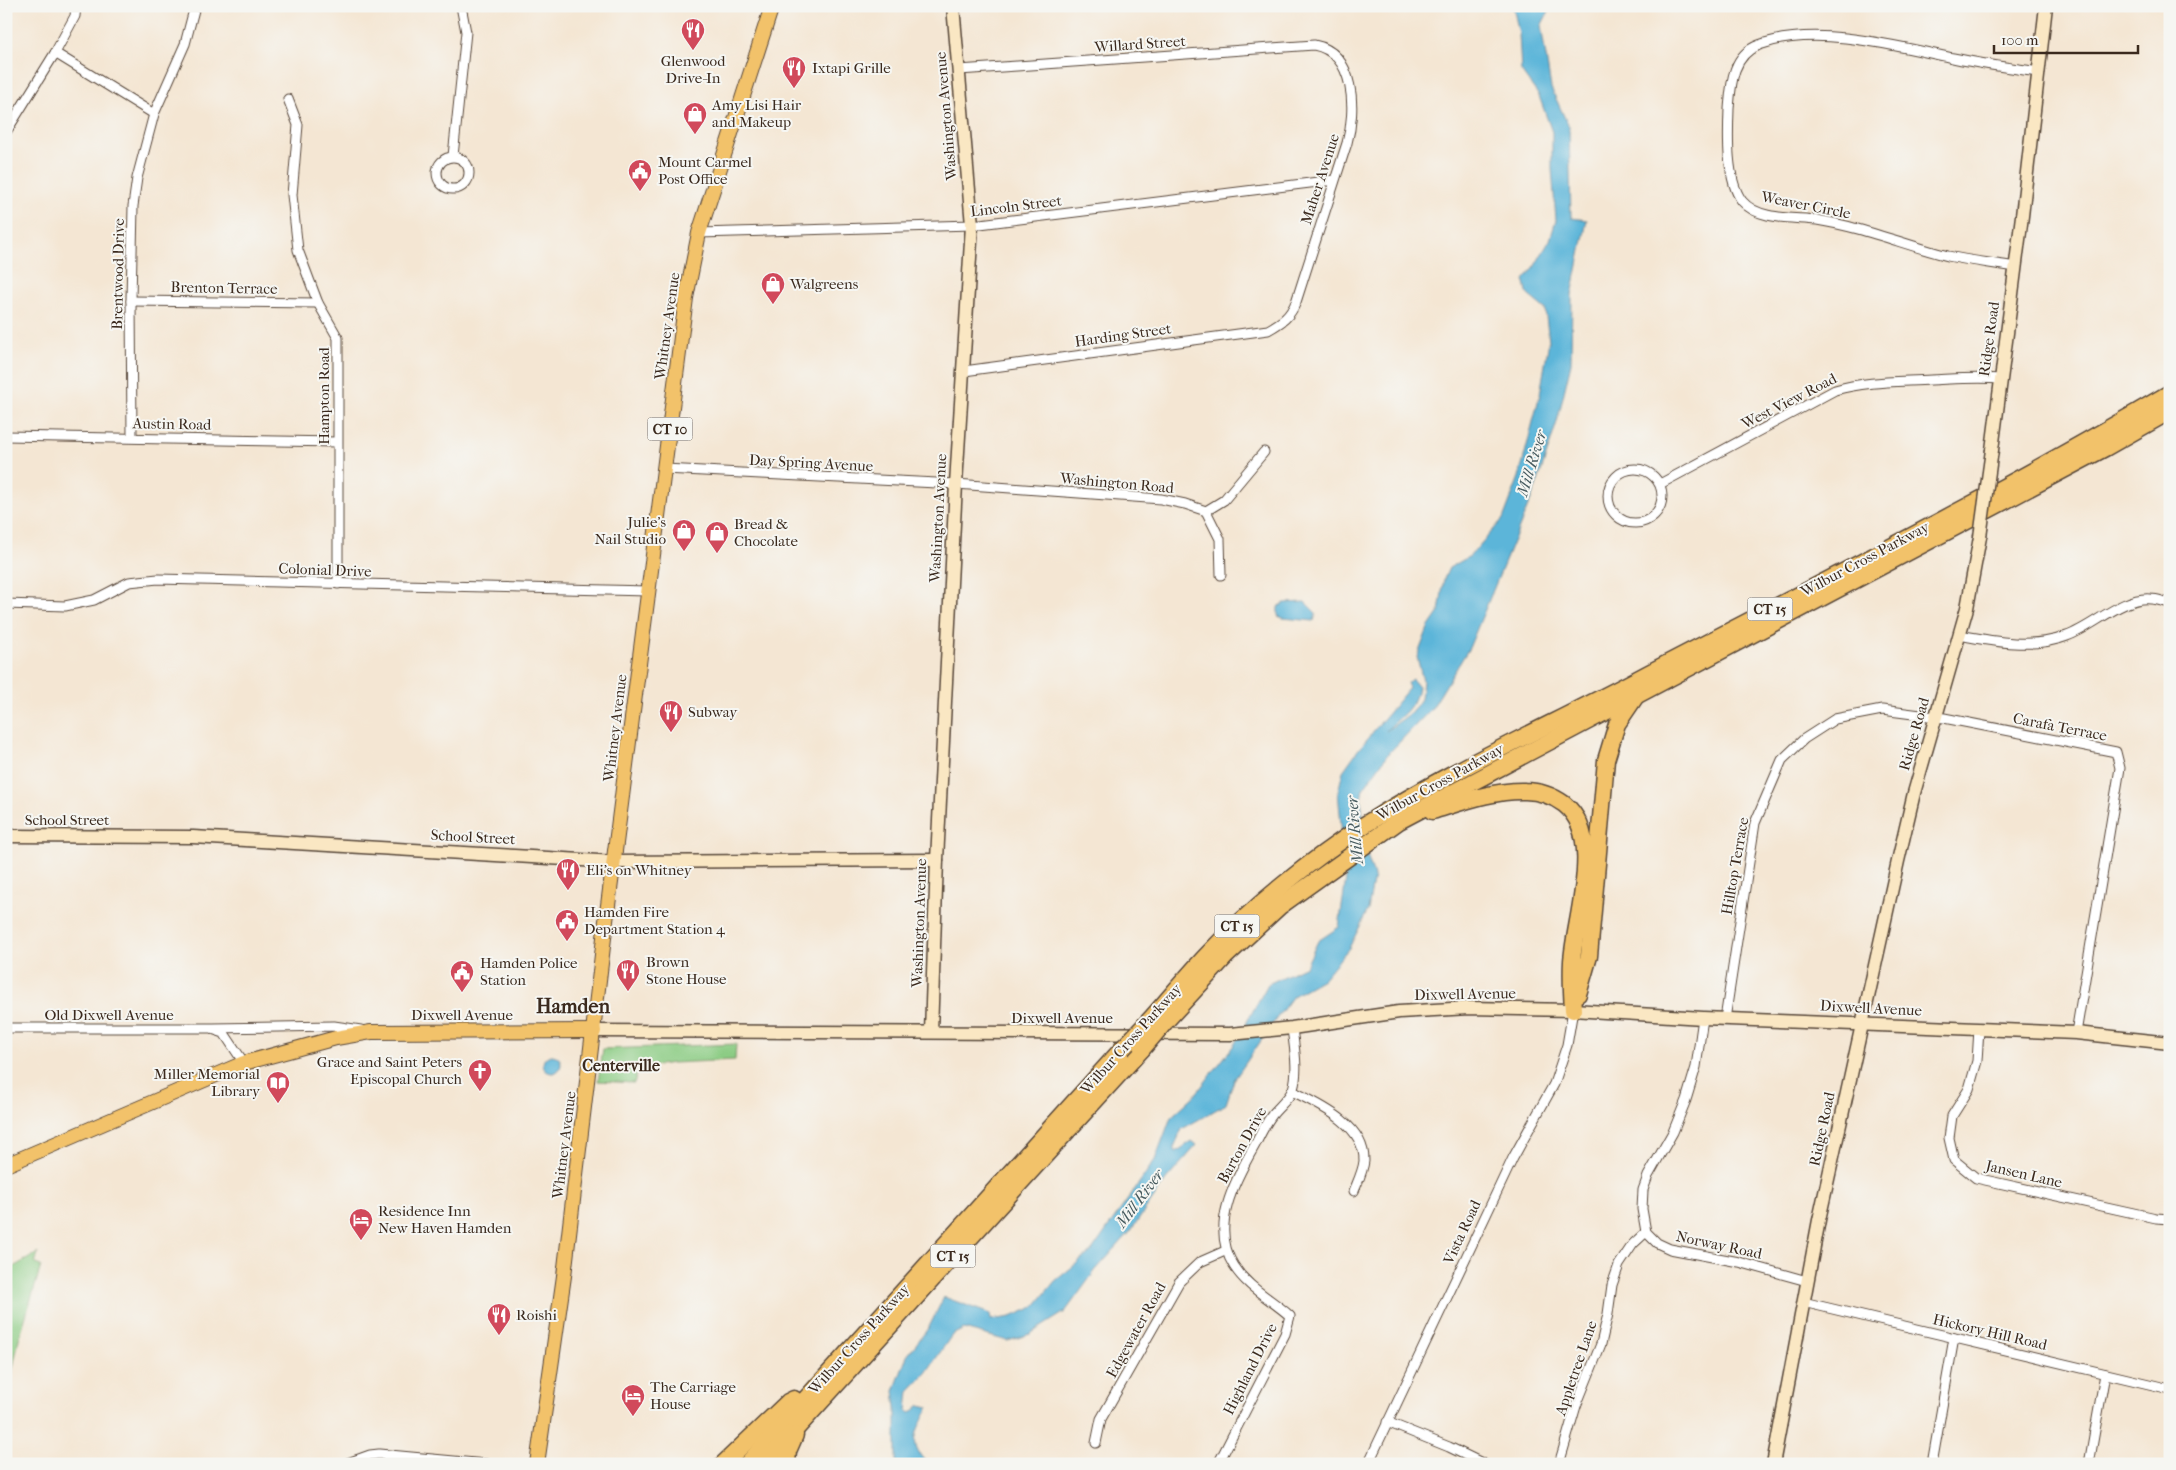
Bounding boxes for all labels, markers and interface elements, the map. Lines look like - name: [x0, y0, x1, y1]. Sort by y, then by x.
- restaurant icon: Glenwood Drive-In: [680, 17, 706, 51]
- scale bar: [1994, 22, 2137, 54]
- text: 100 m: [2001, 31, 2039, 49]
- street label: Willard Street: [1093, 32, 1187, 56]
- street label: Washington Avenue: [931, 50, 961, 182]
- place label: Glenwood Drive-In: [661, 52, 726, 87]
- restaurant icon: Ixtapi Grille: [781, 55, 807, 89]
- place label: Ixtapi Grille: [812, 59, 891, 77]
- place label: Amy Lisi Hair and Makeup: [711, 96, 802, 131]
- shop icon: Amy Lisi Hair and Makeup: [682, 101, 708, 135]
- street label: Maher Avenue: [1297, 131, 1343, 227]
- place label: Mount Carmel Post Office: [658, 153, 752, 188]
- public building icon: Mount Carmel Post Office: [627, 158, 653, 192]
- street label: Weaver Circle: [1759, 187, 1853, 223]
- street label: Lincoln Street: [969, 191, 1063, 221]
- street label: Brentwood Drive: [108, 218, 128, 330]
- street label: Whitney Avenue: [650, 271, 684, 382]
- shop icon: Walgreens: [760, 271, 786, 305]
- place label: Walgreens: [789, 275, 859, 293]
- street label: Brenton Terrace: [170, 278, 278, 298]
- street label: Ridge Road: [1975, 300, 2003, 378]
- street label: Harding Street: [1074, 319, 1173, 351]
- street label: Hampton Road: [315, 346, 333, 445]
- street label: West View Road: [1738, 369, 1840, 433]
- street label: Austin Road: [131, 414, 212, 434]
- road number: CT 10: [648, 418, 692, 440]
- water label: Mill River: [1512, 426, 1551, 499]
- street label: Day Spring Avenue: [748, 451, 874, 475]
- street label: Washington Avenue: [926, 452, 950, 584]
- street label: Washington Road: [1058, 469, 1175, 497]
- place label: Julie's Nail Studio: [595, 513, 666, 548]
- place label: Bread & Chocolate: [734, 515, 799, 550]
- street label: Wilbur Cross Parkway: [1797, 517, 1933, 601]
- shop icon: Julie's Nail Studio: [671, 518, 697, 552]
- shop icon: Bread & Chocolate: [704, 520, 730, 554]
- street label: Colonial Drive: [278, 559, 372, 581]
- road number: CT 15: [1748, 598, 1792, 620]
- street label: Whitney Avenue: [599, 673, 631, 784]
- street label: Ridge Road: [1895, 694, 1933, 773]
- restaurant icon: Subway: [658, 699, 684, 733]
- place label: Subway: [688, 703, 738, 721]
- street label: Carafa Terrace: [2011, 709, 2109, 745]
- street label: Wilbur Cross Parkway: [1372, 739, 1508, 825]
- water label: Mill River: [1342, 793, 1367, 866]
- street label: School Street: [25, 811, 110, 829]
- street label: Hilltop Terrace: [1718, 815, 1753, 916]
- street label: School Street: [430, 826, 516, 848]
- restaurant icon: Eli's on Whitney: [555, 857, 581, 891]
- street label: Washington Avenue: [908, 858, 930, 989]
- place label: Eli's on Whitney: [586, 861, 693, 879]
- place label: Hamden Fire Department Station 4: [584, 903, 726, 938]
- public building icon: Hamden Fire Department Station 4: [554, 908, 580, 942]
- road number: CT 15: [1214, 914, 1260, 938]
- place label: Brown Stone House: [646, 953, 727, 988]
- place label: Hamden Police Station: [480, 954, 578, 989]
- restaurant icon: Brown Stone House: [615, 958, 641, 992]
- public building icon: Hamden Police Station: [449, 959, 475, 993]
- street label: Wilbur Cross Parkway: [1076, 979, 1186, 1099]
- street label: Dixwell Avenue: [1414, 984, 1517, 1004]
- district label: Hamden: [536, 995, 610, 1018]
- street label: Dixwell Avenue: [1820, 996, 1923, 1020]
- street label: Old Dixwell Avenue: [44, 1006, 174, 1024]
- street label: Dixwell Avenue: [411, 1006, 514, 1024]
- street label: Dixwell Avenue: [1011, 1009, 1114, 1027]
- place label: Grace and Saint Peters Episcopal Church: [317, 1053, 463, 1088]
- district label: Centerville: [582, 1056, 660, 1075]
- church icon: Grace and Saint Peters Episcopal Church: [467, 1058, 493, 1092]
- place label: Miller Memorial Library: [154, 1065, 261, 1100]
- library icon: Miller Memorial Library: [265, 1070, 291, 1104]
- street label: Ridge Road: [1805, 1089, 1839, 1168]
- street label: Whitney Avenue: [548, 1090, 580, 1201]
- street label: Barton Drive: [1214, 1103, 1271, 1186]
- street label: Jansen Lane: [1983, 1156, 2065, 1192]
- water label: Mill River: [1111, 1164, 1169, 1232]
- street label: Vista Road: [1439, 1196, 1485, 1268]
- place label: Residence Inn New Haven Hamden: [378, 1202, 512, 1237]
- hotel icon: Residence Inn New Haven Hamden: [348, 1207, 374, 1241]
- street label: Norway Road: [1674, 1227, 1764, 1263]
- road number: CT 15: [930, 1244, 976, 1268]
- street label: Edgewater Road: [1102, 1278, 1170, 1381]
- street label: Wilbur Cross Parkway: [804, 1279, 914, 1399]
- restaurant icon: Roishi: [486, 1302, 512, 1336]
- place label: Roishi: [516, 1306, 558, 1324]
- street label: Hickory Hill Road: [1931, 1310, 2050, 1354]
- street label: Appletree Lane: [1551, 1318, 1601, 1419]
- street label: Highland Drive: [1219, 1320, 1281, 1418]
- place label: The Carriage House: [650, 1378, 737, 1413]
- hotel icon: The Carriage House: [620, 1383, 646, 1417]

